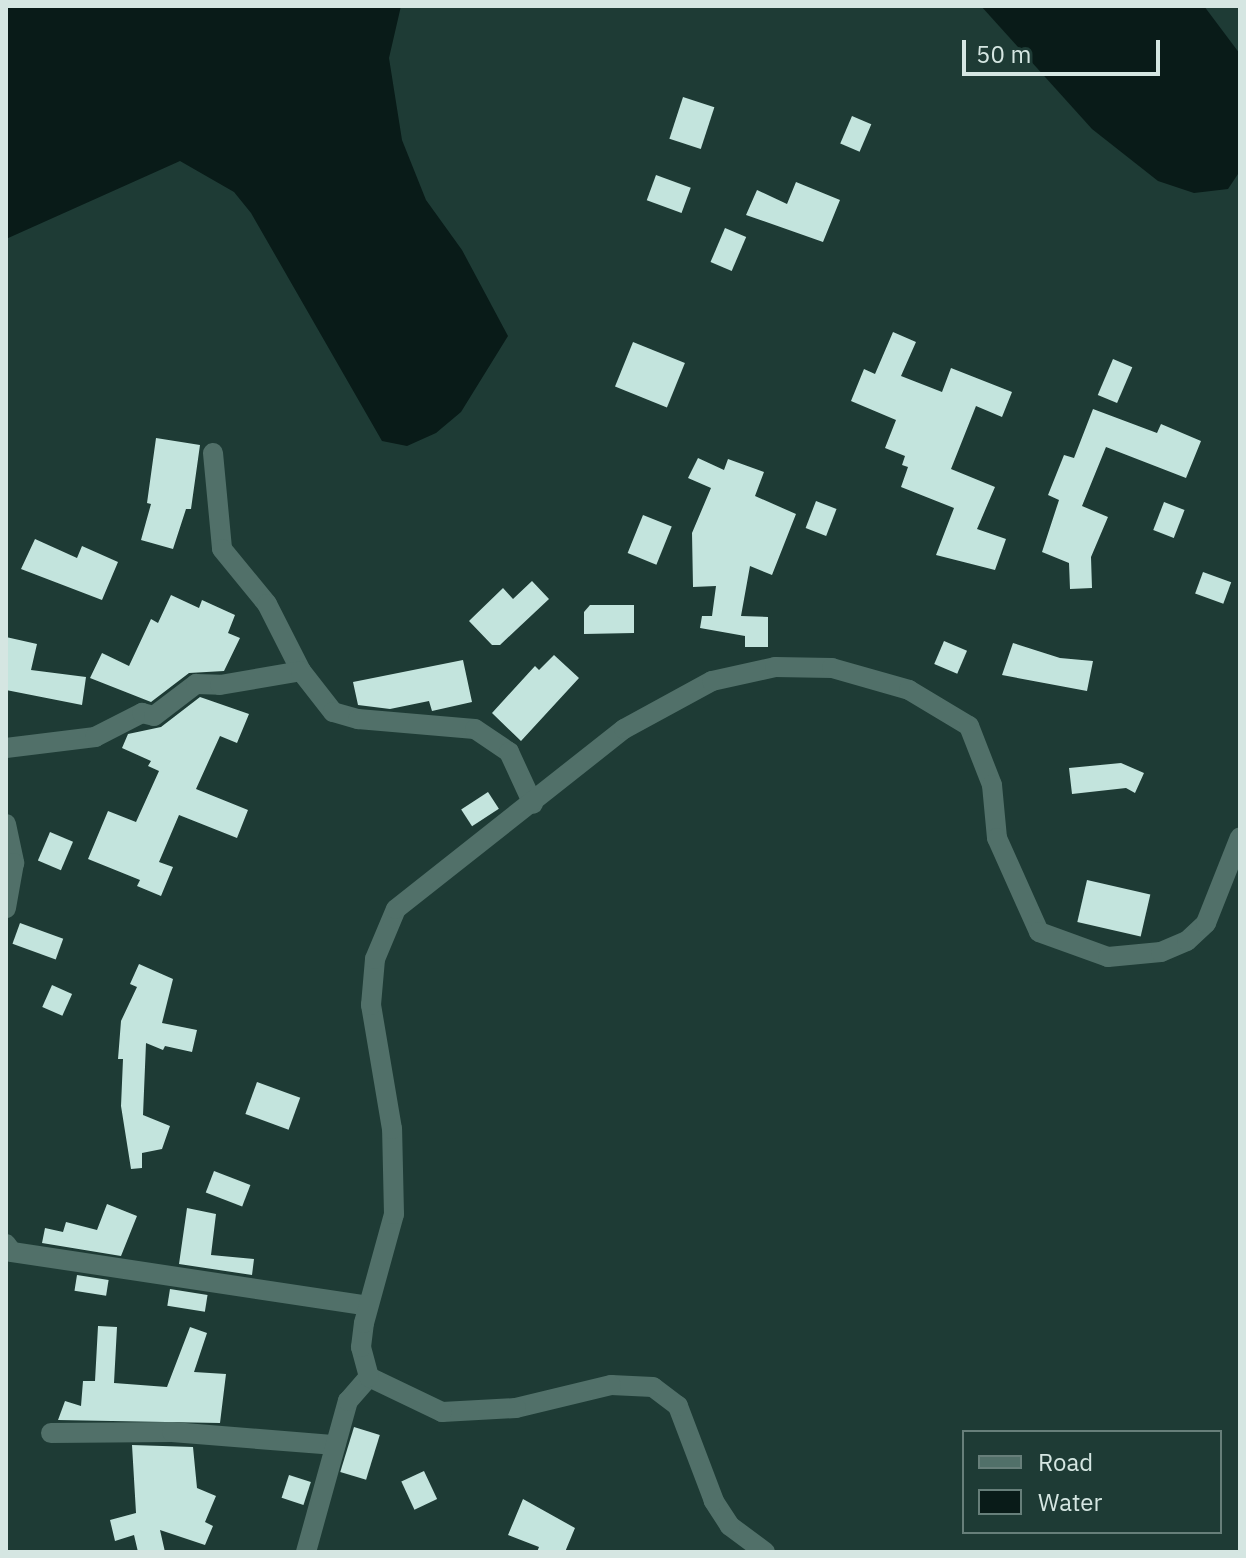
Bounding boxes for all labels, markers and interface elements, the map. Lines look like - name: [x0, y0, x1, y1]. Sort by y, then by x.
- scale bar: [966, 24, 1164, 74]
- text: 50 m: [976, 38, 1031, 70]
- legend: [962, 1430, 1222, 1534]
- text: Road: [1038, 1446, 1093, 1478]
- text: Water: [1038, 1486, 1102, 1518]

